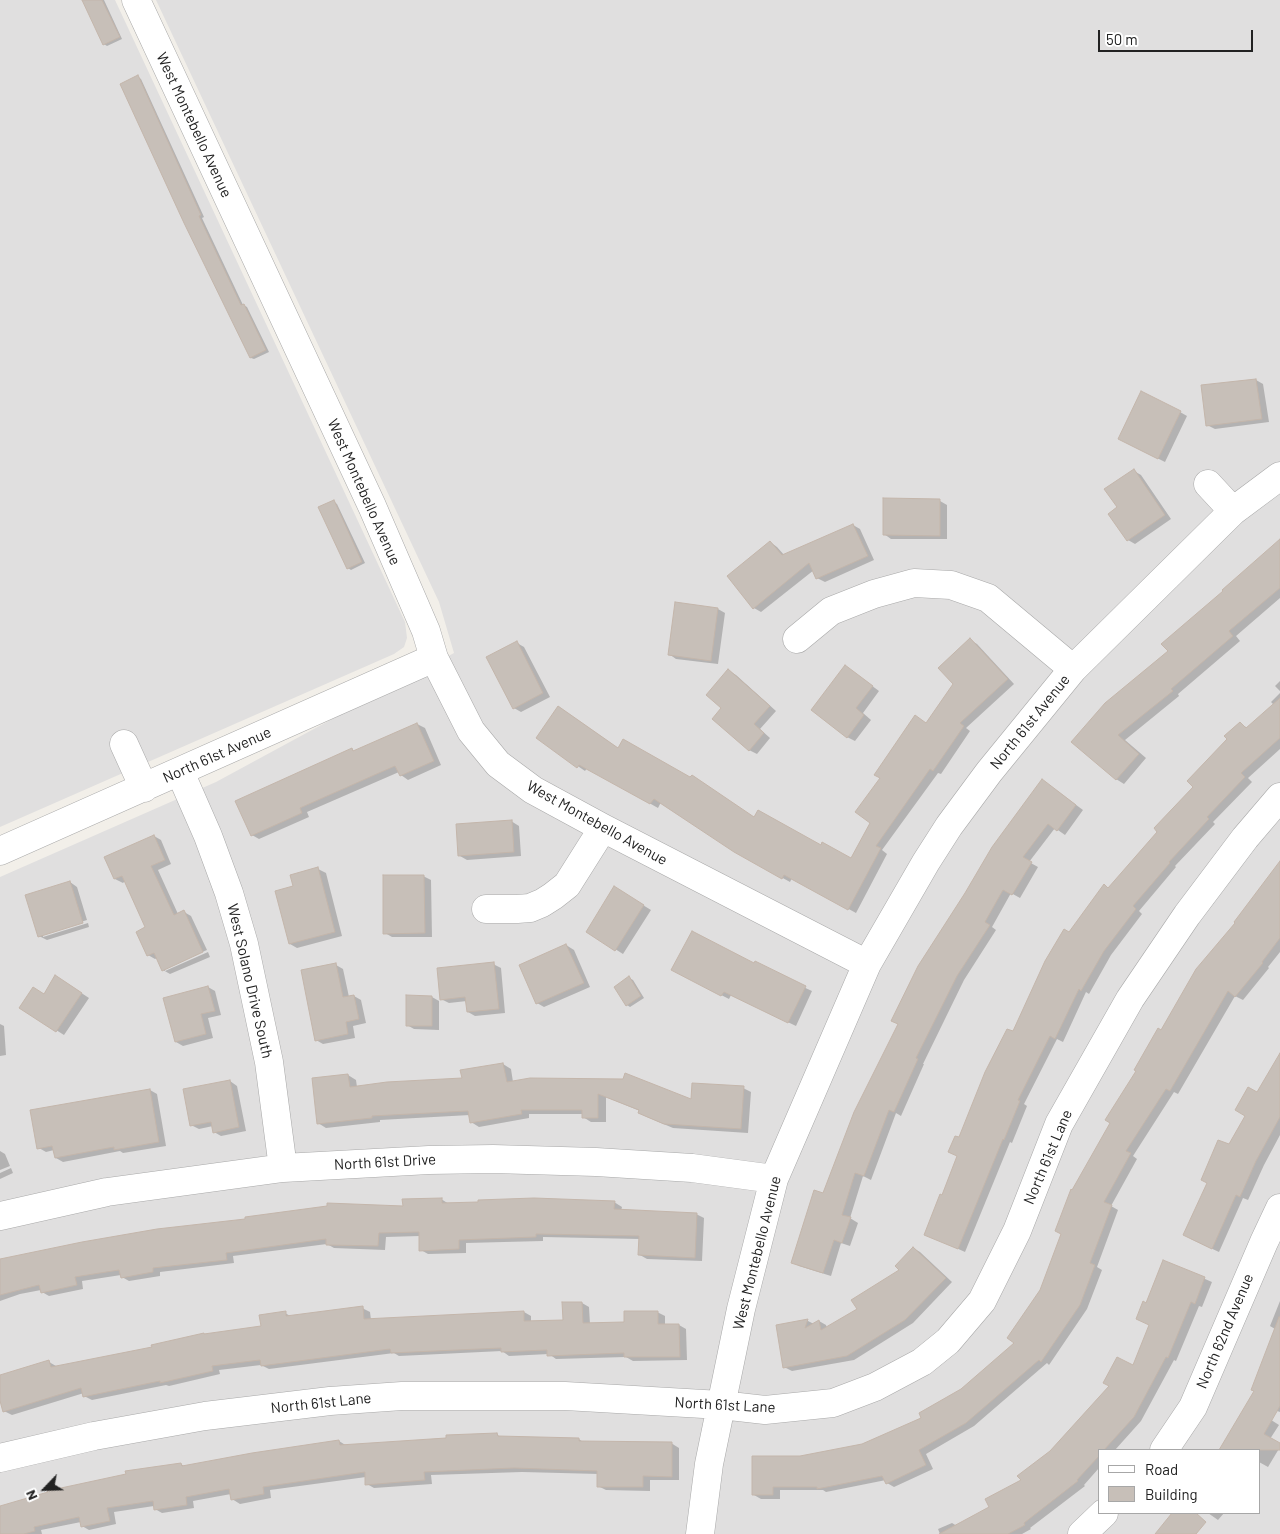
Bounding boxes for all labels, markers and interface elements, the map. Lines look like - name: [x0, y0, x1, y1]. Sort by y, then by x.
- scale bar: [1100, 20, 1255, 52]
- text: 50 m: [1106, 30, 1138, 48]
- street label: West Montebello Avenue: [152, 50, 236, 200]
- street label: West Montebello Avenue: [324, 416, 404, 568]
- street label: North 61st Avenue: [986, 671, 1074, 773]
- street label: North 61st Avenue: [160, 723, 274, 787]
- street label: West Montebello Avenue: [524, 777, 670, 869]
- street label: West Solano Drive South: [223, 902, 277, 1060]
- street label: North 61st Lane: [1020, 1107, 1076, 1207]
- street label: North 61st Drive: [333, 1150, 437, 1174]
- street label: West Montebello Avenue: [729, 1174, 785, 1332]
- street label: North 62nd Avenue: [1193, 1271, 1257, 1391]
- street label: North 61st Lane: [270, 1389, 372, 1417]
- street label: North 61st Lane: [674, 1393, 776, 1417]
- legend: [1098, 1449, 1260, 1514]
- text: Road: [1145, 1460, 1178, 1478]
- north arrow: [20, 1464, 70, 1514]
- text: Building: [1145, 1485, 1198, 1503]
- text: N: [21, 1488, 40, 1503]

